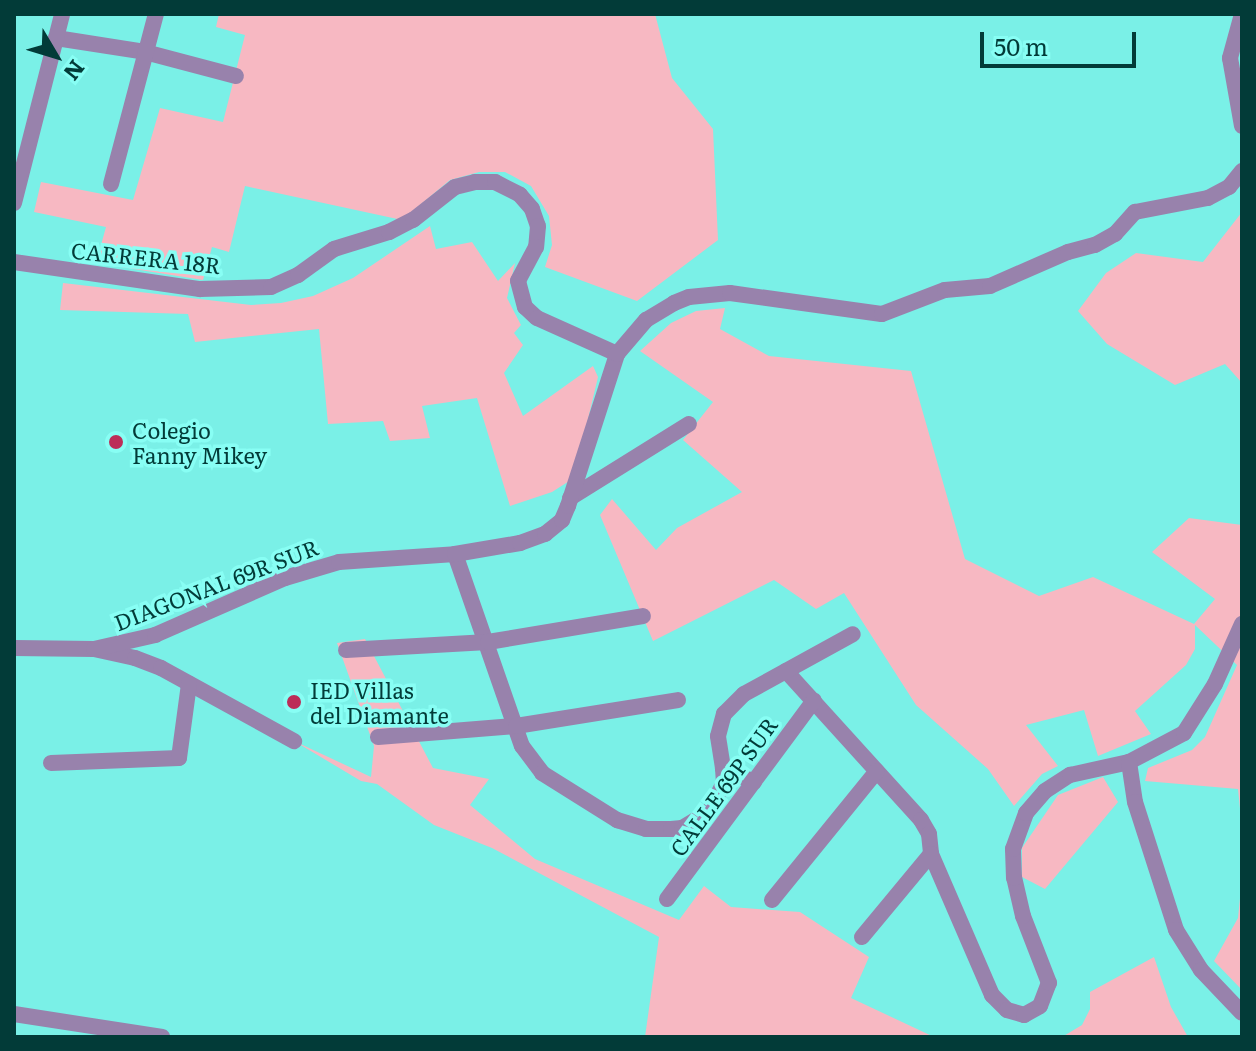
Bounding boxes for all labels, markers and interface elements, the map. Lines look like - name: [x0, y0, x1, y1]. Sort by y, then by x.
- north arrow: [16, 16, 96, 96]
- scale bar: [984, 16, 1140, 66]
- text: 50 m: [994, 28, 1048, 63]
- text: N: [57, 54, 94, 89]
- street label: CARRERA 18R: [70, 236, 222, 278]
- place label: Colegio Fanny Mikey: [132, 416, 267, 468]
- marker: Colegio Fanny Mikey: [107, 433, 125, 451]
- street label: DIAGONAL 69R SUR: [110, 533, 322, 635]
- place label: IED Villas del Diamante: [310, 676, 449, 728]
- marker: IED Villas del Diamante: [285, 693, 303, 711]
- street label: CALLE 69P SUR: [664, 711, 782, 861]

